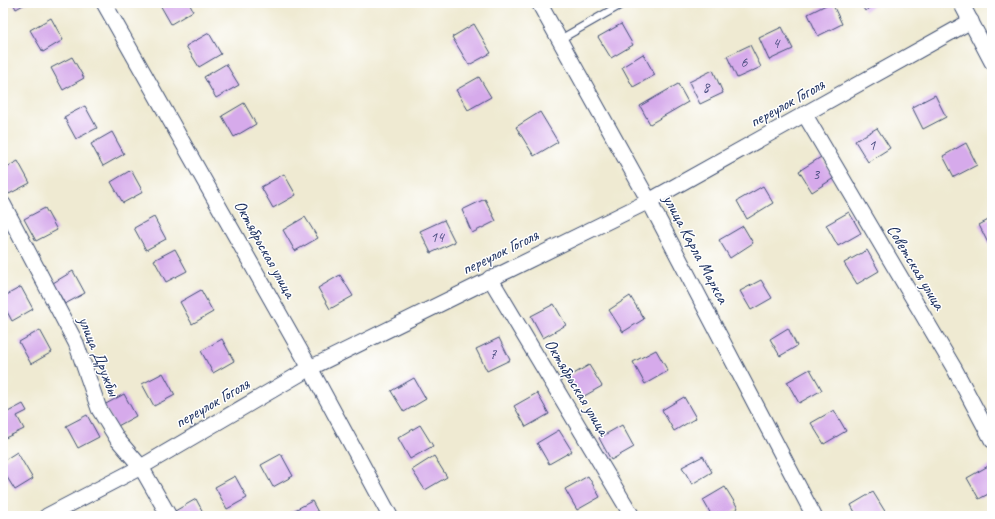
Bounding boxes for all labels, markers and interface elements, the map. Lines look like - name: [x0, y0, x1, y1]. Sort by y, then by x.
- house number: 4: [773, 34, 781, 53]
- house number: 6: [741, 53, 749, 72]
- street label: переулок Гоголя: [746, 73, 829, 132]
- house number: 8: [703, 78, 711, 97]
- house number: 1: [869, 136, 877, 155]
- house number: 3: [813, 165, 821, 184]
- street label: улица Карла Маркса: [658, 190, 734, 309]
- street label: Октябрьская улица: [229, 196, 301, 303]
- street label: Советская улица: [882, 220, 951, 315]
- street label: переулок Гоголя: [458, 224, 542, 280]
- house number: 14: [430, 228, 445, 247]
- street label: улица Дружбы: [73, 312, 125, 401]
- street label: Октябрьская улица: [540, 335, 615, 441]
- house number: 7: [490, 345, 498, 364]
- street label: переулок Гоголя: [171, 373, 254, 433]

